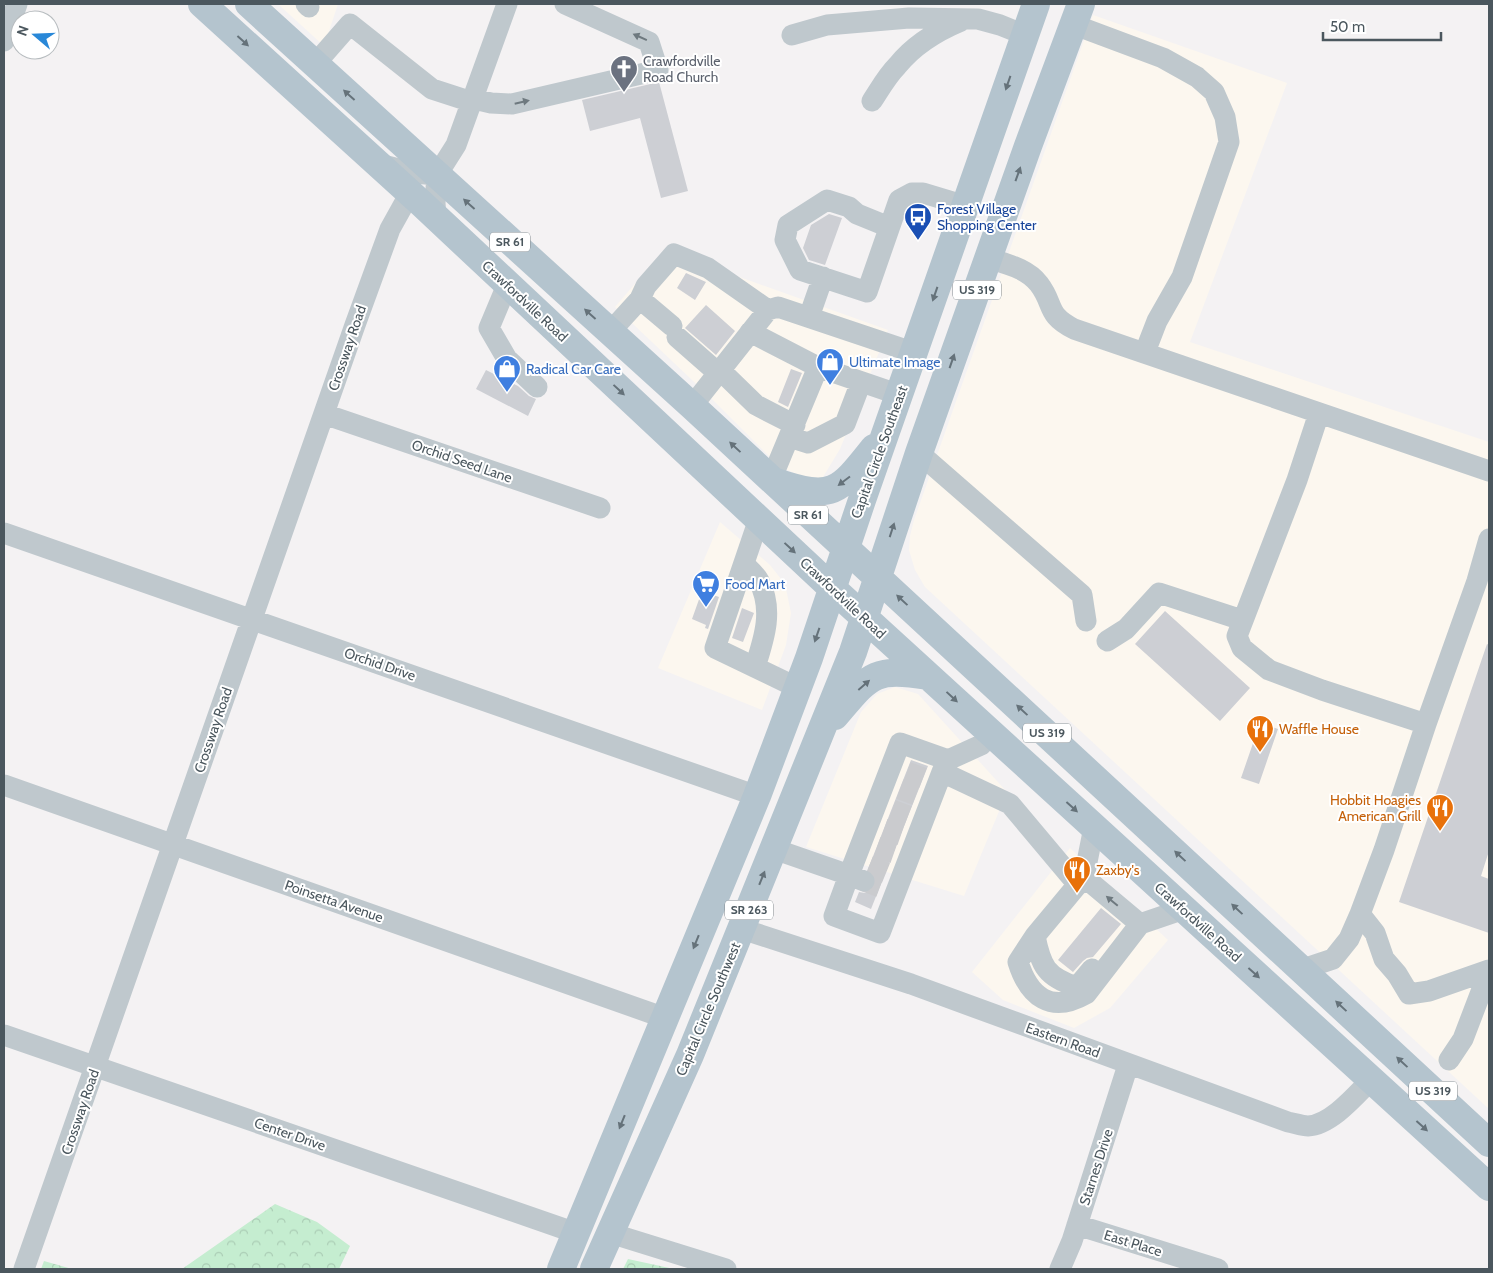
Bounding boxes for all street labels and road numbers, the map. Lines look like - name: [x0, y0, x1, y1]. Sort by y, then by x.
- road number: SR 61: [490, 232, 530, 252]
- street label: Crawfordville Road: [478, 257, 572, 345]
- road number: US 319: [953, 280, 1001, 300]
- street label: Crossway Road: [324, 303, 370, 393]
- street label: Capital Circle Southeast: [847, 383, 912, 521]
- street label: Orchid Seed Lane: [409, 435, 515, 487]
- road number: SR 61: [788, 506, 828, 524]
- street label: Crawfordville Road: [796, 554, 890, 642]
- street label: Orchid Drive: [342, 643, 418, 685]
- street label: Crossway Road: [190, 685, 236, 775]
- road number: US 319: [1023, 724, 1071, 742]
- street label: Poinsetta Avenue: [282, 876, 386, 926]
- street label: Crawfordville Road: [1151, 878, 1245, 966]
- road number: SR 263: [725, 900, 773, 920]
- street label: Capital Circle Southwest: [672, 939, 744, 1078]
- street label: Eastern Road: [1023, 1018, 1103, 1062]
- street label: Crossway Road: [57, 1067, 103, 1157]
- road number: US 319: [1409, 1082, 1457, 1100]
- street label: Center Drive: [252, 1113, 328, 1155]
- street label: Starnes Drive: [1075, 1127, 1117, 1207]
- street label: East Place: [1102, 1226, 1164, 1260]

